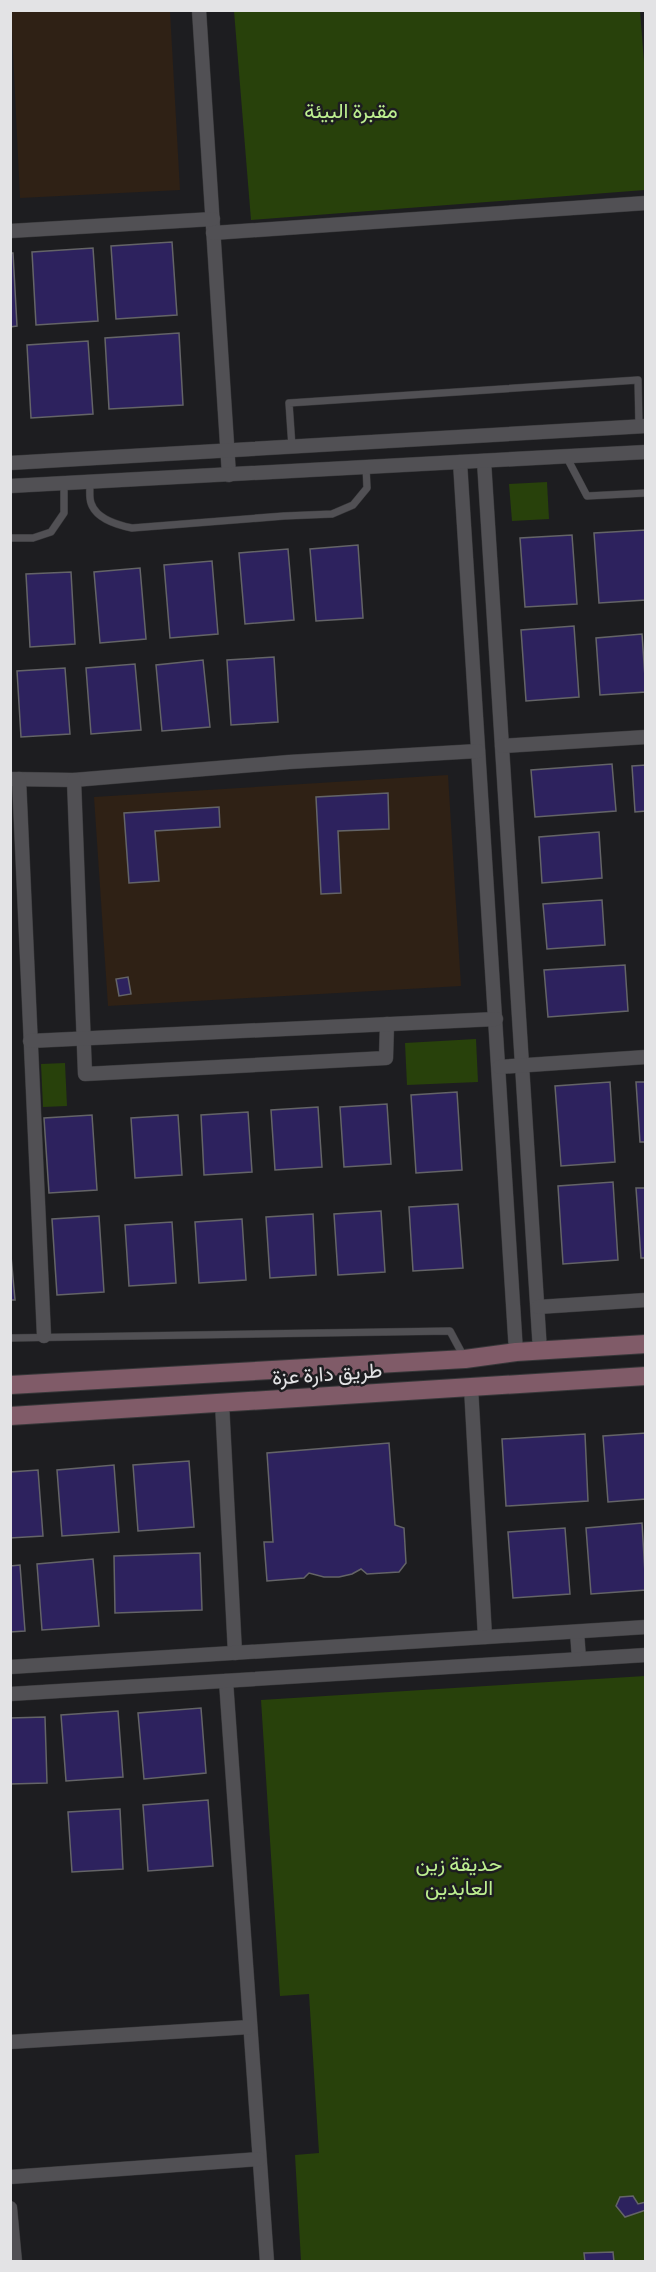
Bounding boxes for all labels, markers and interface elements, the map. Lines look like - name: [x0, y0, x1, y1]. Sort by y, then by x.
- park label: مقبرة البيئة: [304, 96, 398, 126]
- street label: طريق دارة عزة: [271, 1355, 383, 1393]
- park label: حديقة زين العابدين: [416, 1849, 502, 1903]

